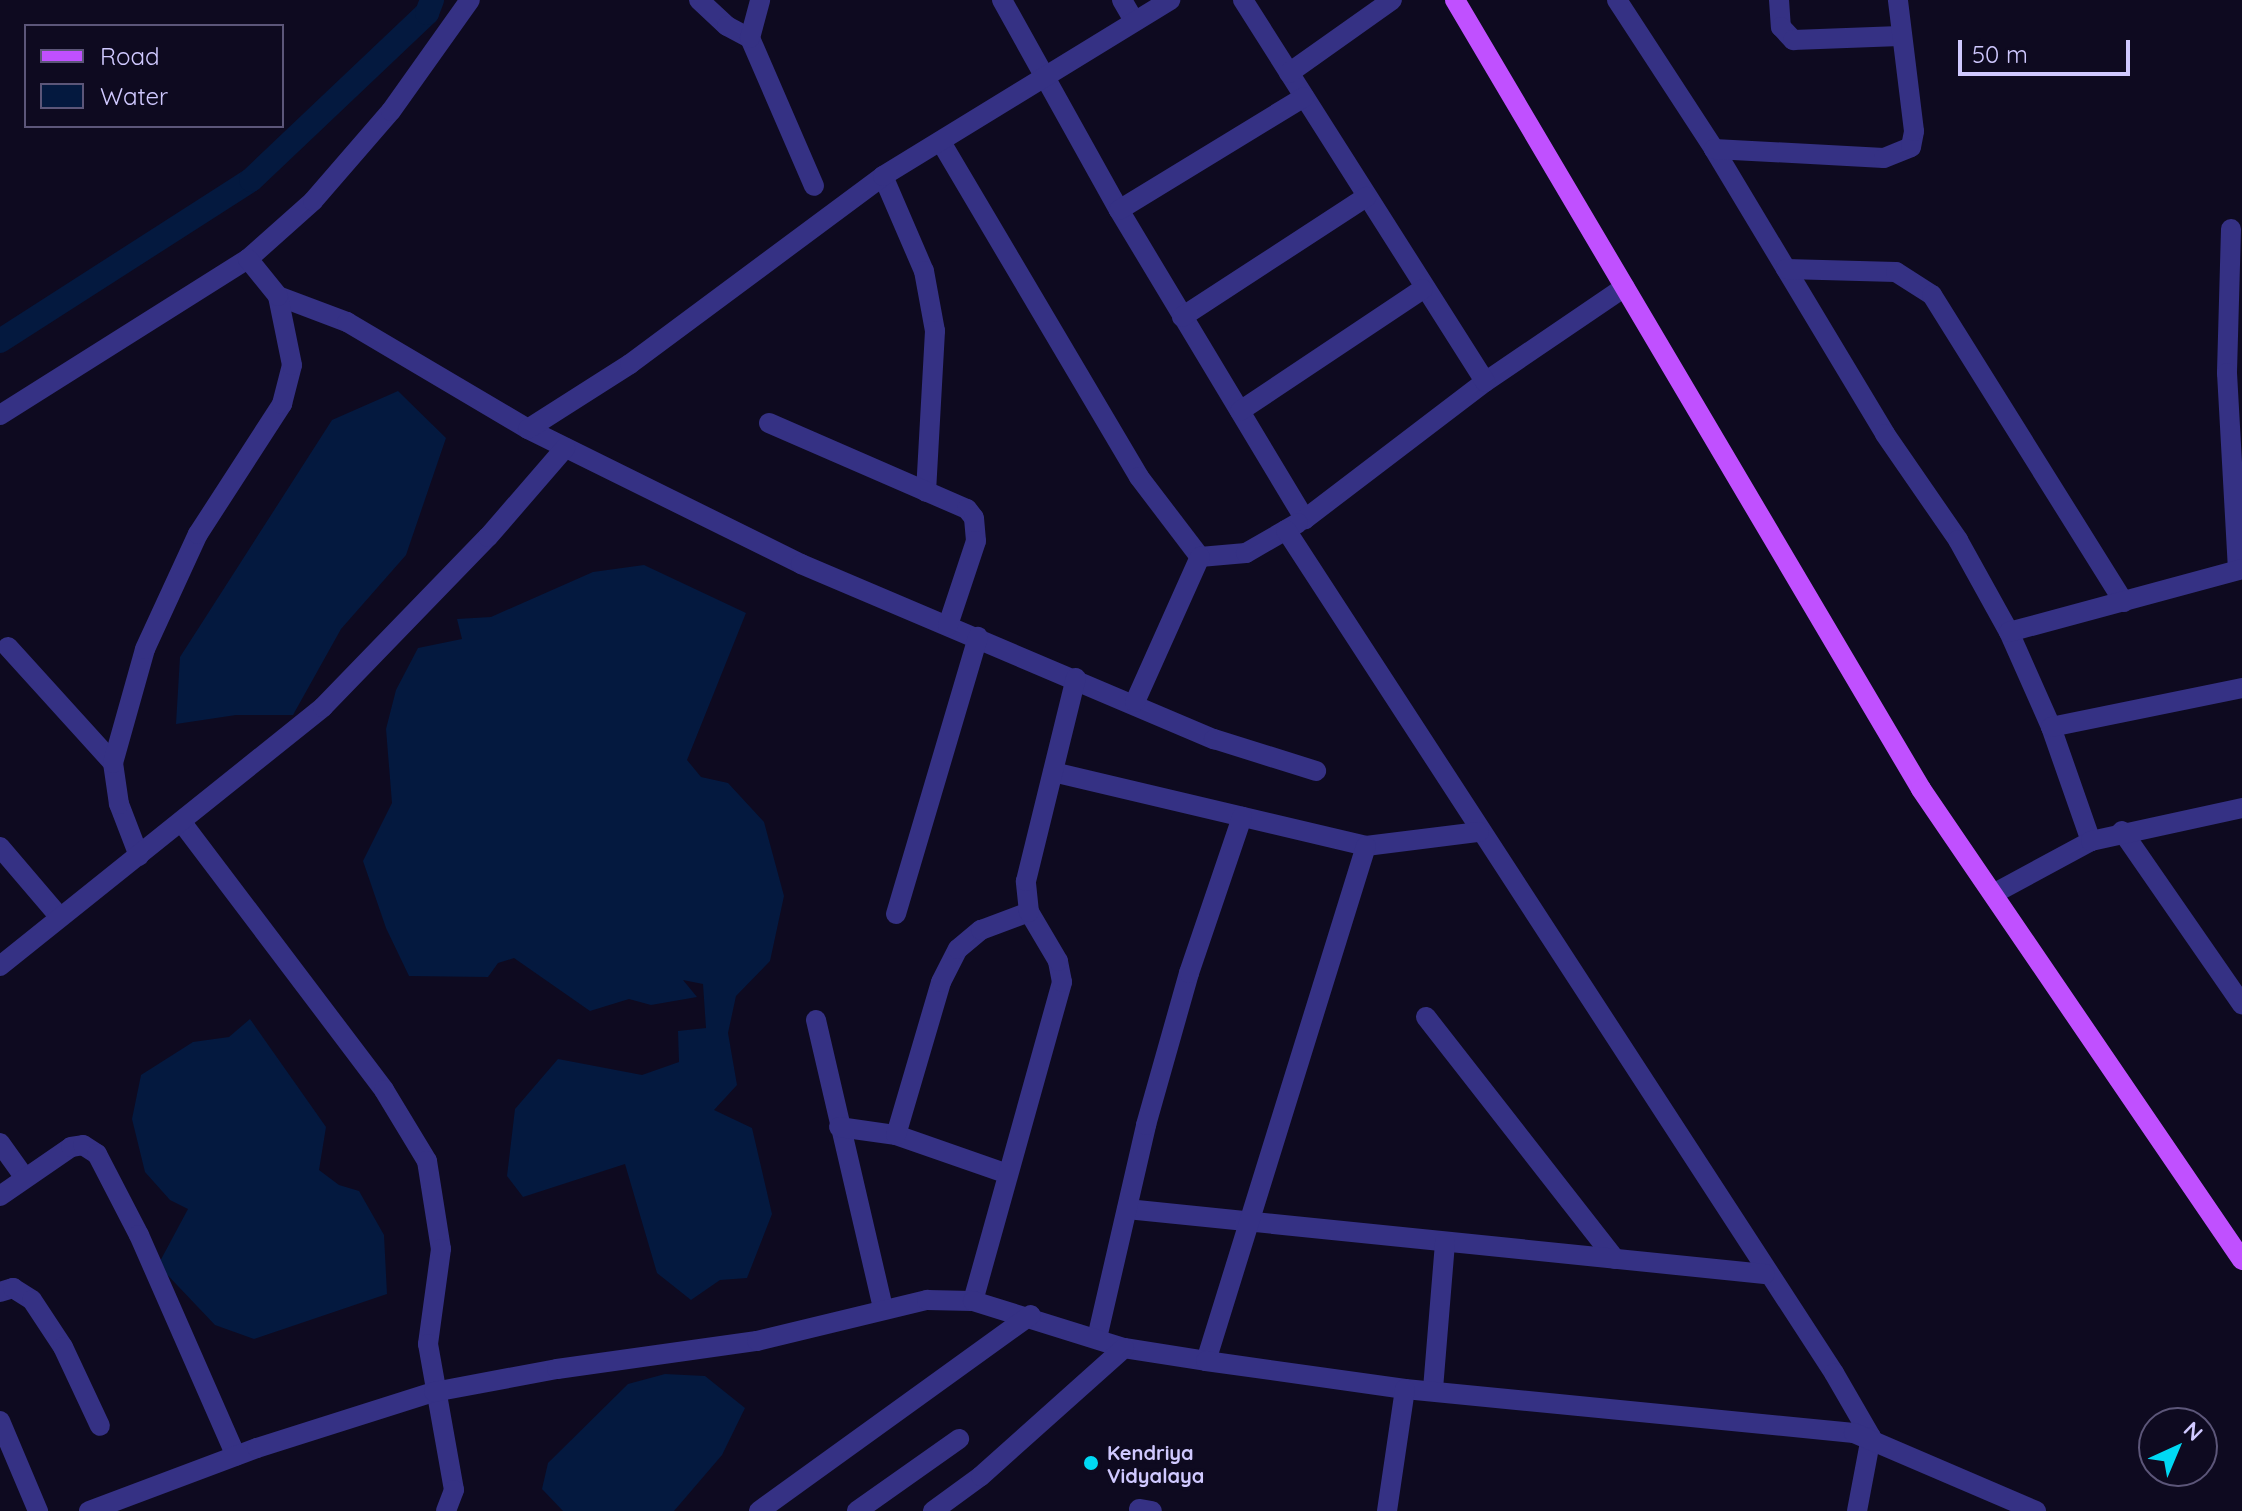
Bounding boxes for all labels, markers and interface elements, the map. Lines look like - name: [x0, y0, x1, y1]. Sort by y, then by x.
- legend: [24, 24, 284, 128]
- scale bar: [1962, 24, 2134, 74]
- text: 50 m: [1972, 39, 2028, 69]
- text: Road: [100, 41, 160, 71]
- text: Water: [100, 81, 168, 111]
- north arrow: [2138, 1407, 2218, 1487]
- text: N: [2178, 1415, 2209, 1447]
- place label: Kendriya Vidyalaya: [1107, 1440, 1204, 1487]
- marker: Kendriya Vidyalaya: [1082, 1454, 1100, 1472]

